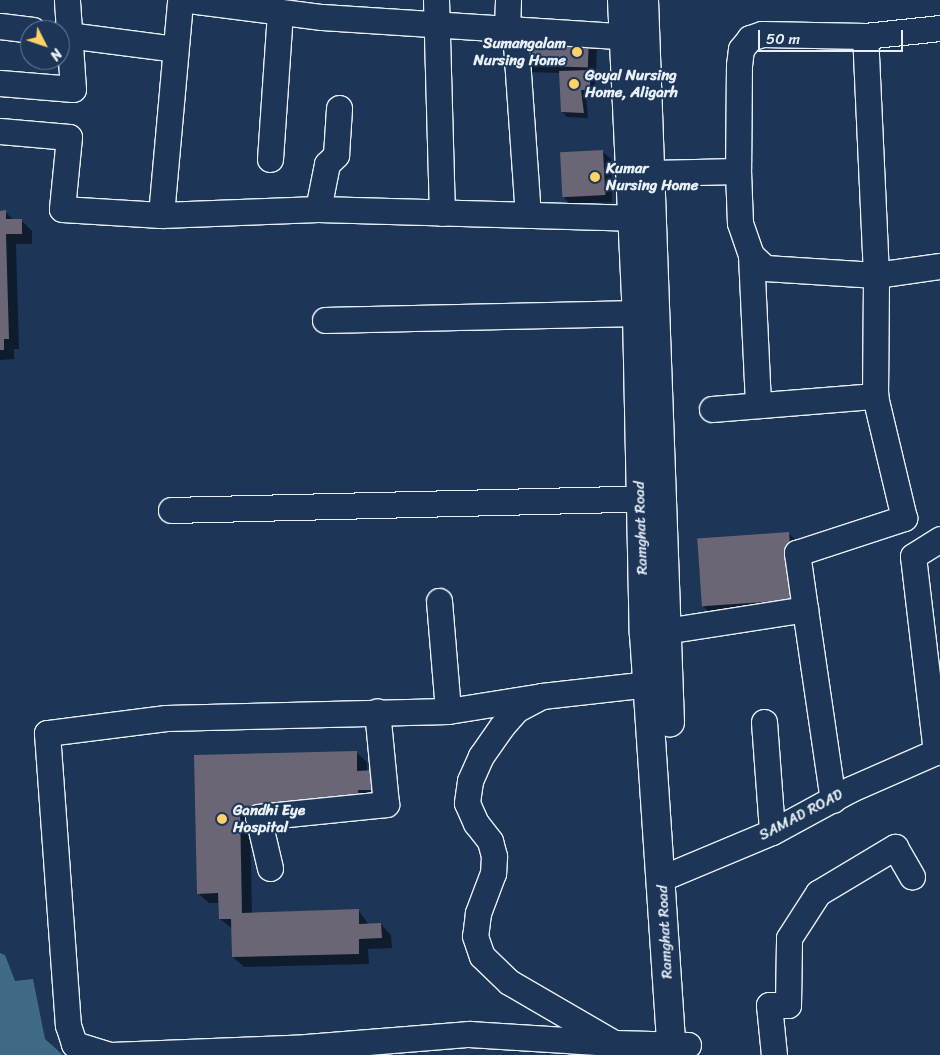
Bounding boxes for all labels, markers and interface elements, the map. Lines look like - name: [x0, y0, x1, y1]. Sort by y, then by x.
- north arrow: [20, 20, 70, 70]
- scale bar: [760, 20, 905, 52]
- text: 50 m: [766, 26, 800, 52]
- place label: Sumangalam Nursing Home: [473, 34, 566, 69]
- text: N: [43, 43, 69, 66]
- marker: Sumangalam Nursing Home: [570, 45, 584, 59]
- place label: Goyal Nursing Home, Aligarh: [585, 66, 678, 101]
- marker: Goyal Nursing Home, Aligarh: [567, 77, 581, 91]
- place label: Kumar Nursing Home: [606, 159, 699, 194]
- marker: Kumar Nursing Home: [588, 170, 602, 184]
- street label: Ramghat Road: [630, 481, 652, 575]
- street label: SAMAD ROAD: [756, 785, 846, 845]
- place label: Gandhi Eye Hospital: [233, 801, 306, 836]
- marker: Gandhi Eye Hospital: [215, 812, 229, 826]
- street label: Ramghat Road: [654, 885, 676, 979]

